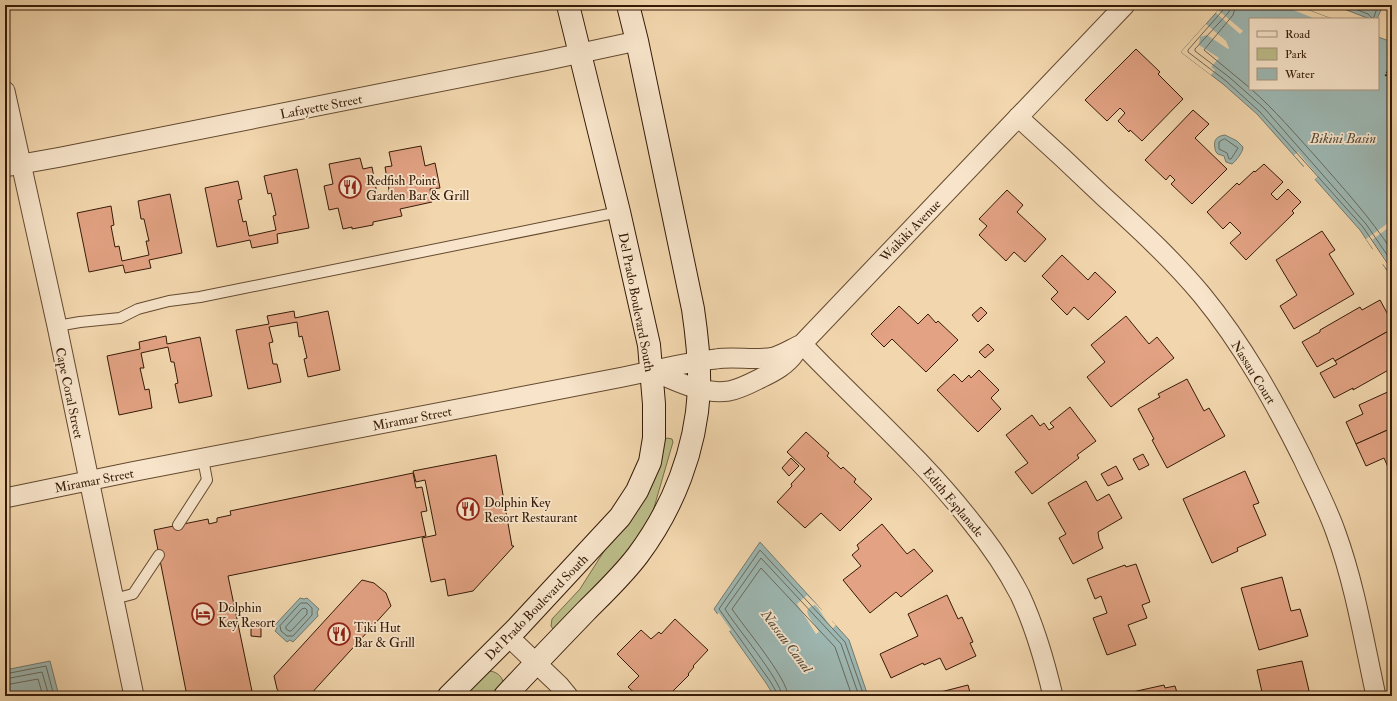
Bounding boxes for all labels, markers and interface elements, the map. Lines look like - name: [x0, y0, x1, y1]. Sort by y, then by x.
- legend: [1249, 18, 1379, 90]
- text: Road: [1285, 27, 1310, 42]
- text: Park: [1285, 47, 1307, 62]
- text: Water: [1284, 67, 1315, 82]
- street label: Lafayette Street: [279, 91, 364, 124]
- water label: Bikini Basin: [1309, 130, 1376, 147]
- place label: Redfish Point Garden Bar & Grill: [366, 173, 470, 204]
- restaurant icon: Redfish Point Garden Bar & Grill: [337, 174, 363, 200]
- street label: Waikiki Avenue: [876, 196, 945, 266]
- street label: Del Prado Boulevard South: [615, 231, 657, 373]
- street label: Nassau Court: [1227, 338, 1279, 407]
- street label: Cape Coral Street: [51, 346, 87, 441]
- street label: Miramar Street: [371, 403, 453, 435]
- street label: Miramar Street: [53, 465, 135, 497]
- street label: Edith Esplanade: [919, 465, 987, 542]
- place label: Dolphin Key Resort Restaurant: [484, 495, 578, 526]
- restaurant icon: Dolphin Key Resort Restaurant: [455, 496, 481, 522]
- street label: Del Prado Boulevard South: [482, 551, 592, 664]
- place label: Dolphin Key Resort: [218, 600, 275, 632]
- hotel icon: Dolphin Key Resort: [190, 601, 216, 627]
- water label: Nassau Canal: [757, 606, 817, 677]
- place label: Tiki Hut Bar & Grill: [354, 620, 416, 651]
- restaurant icon: Tiki Hut Bar & Grill: [326, 621, 352, 647]

